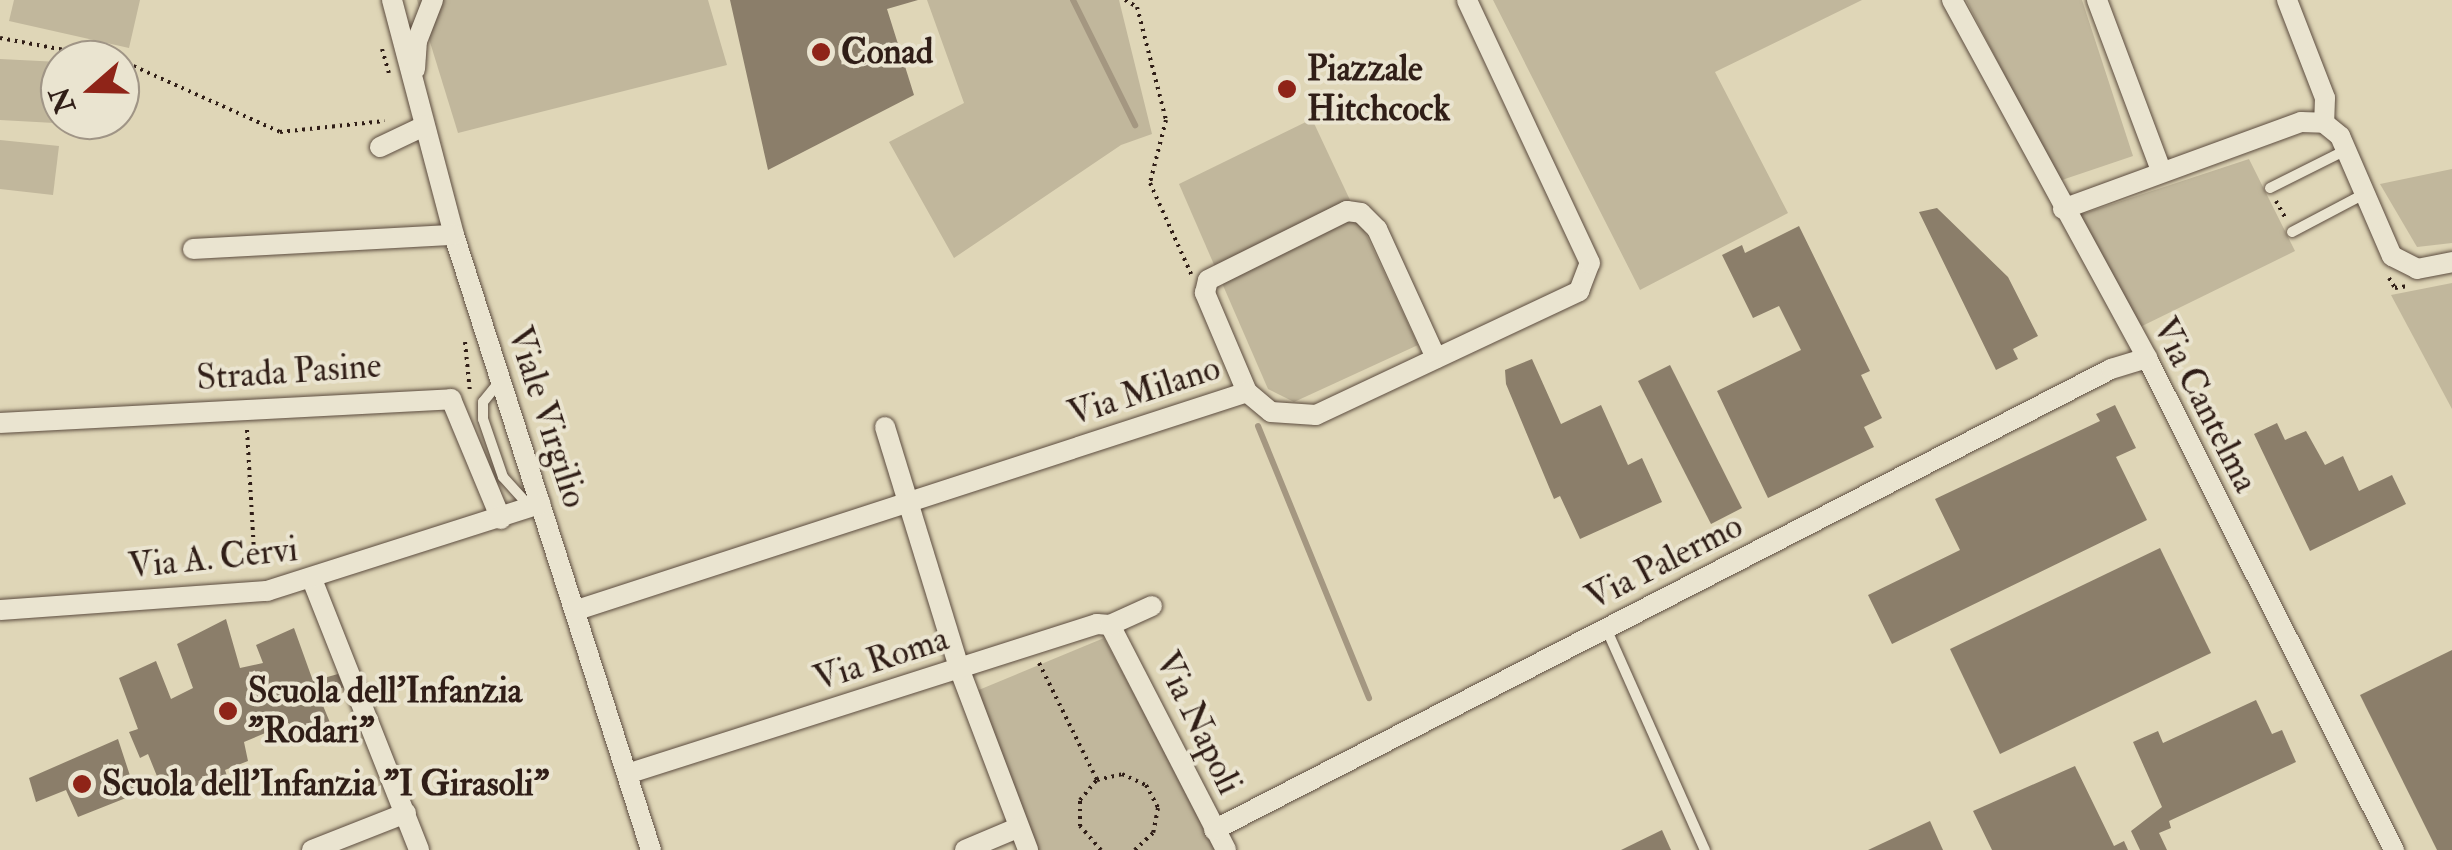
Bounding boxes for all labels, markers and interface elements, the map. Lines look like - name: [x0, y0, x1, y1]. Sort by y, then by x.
- place label: Conad: [841, 31, 933, 73]
- north arrow: [40, 40, 140, 140]
- marker: Conad: [810, 41, 832, 63]
- place label: Piazzale Hitchcock: [1307, 48, 1450, 130]
- marker: Piazzale Hitchcock: [1276, 78, 1298, 100]
- text: N: [42, 82, 84, 118]
- street label: Via Cantelma: [2143, 311, 2267, 499]
- street label: Viale Virgilio: [498, 321, 596, 513]
- street label: Strada Pasine: [195, 345, 383, 399]
- street label: Via Milano: [1063, 347, 1225, 435]
- street label: Via Palermo: [1579, 505, 1749, 619]
- street label: Via A. Cervi: [126, 528, 300, 588]
- street label: Via Roma: [809, 618, 953, 700]
- street label: Via Napoli: [1146, 645, 1250, 801]
- place label: Scuola dell'Infanzia "Rodari": [248, 670, 522, 752]
- marker: Scuola dell'Infanzia "Rodari": [217, 700, 239, 722]
- place label: Scuola dell'Infanzia "I Girasoli": [102, 763, 549, 805]
- marker: Scuola dell'Infanzia "I Girasoli": [71, 773, 93, 795]

